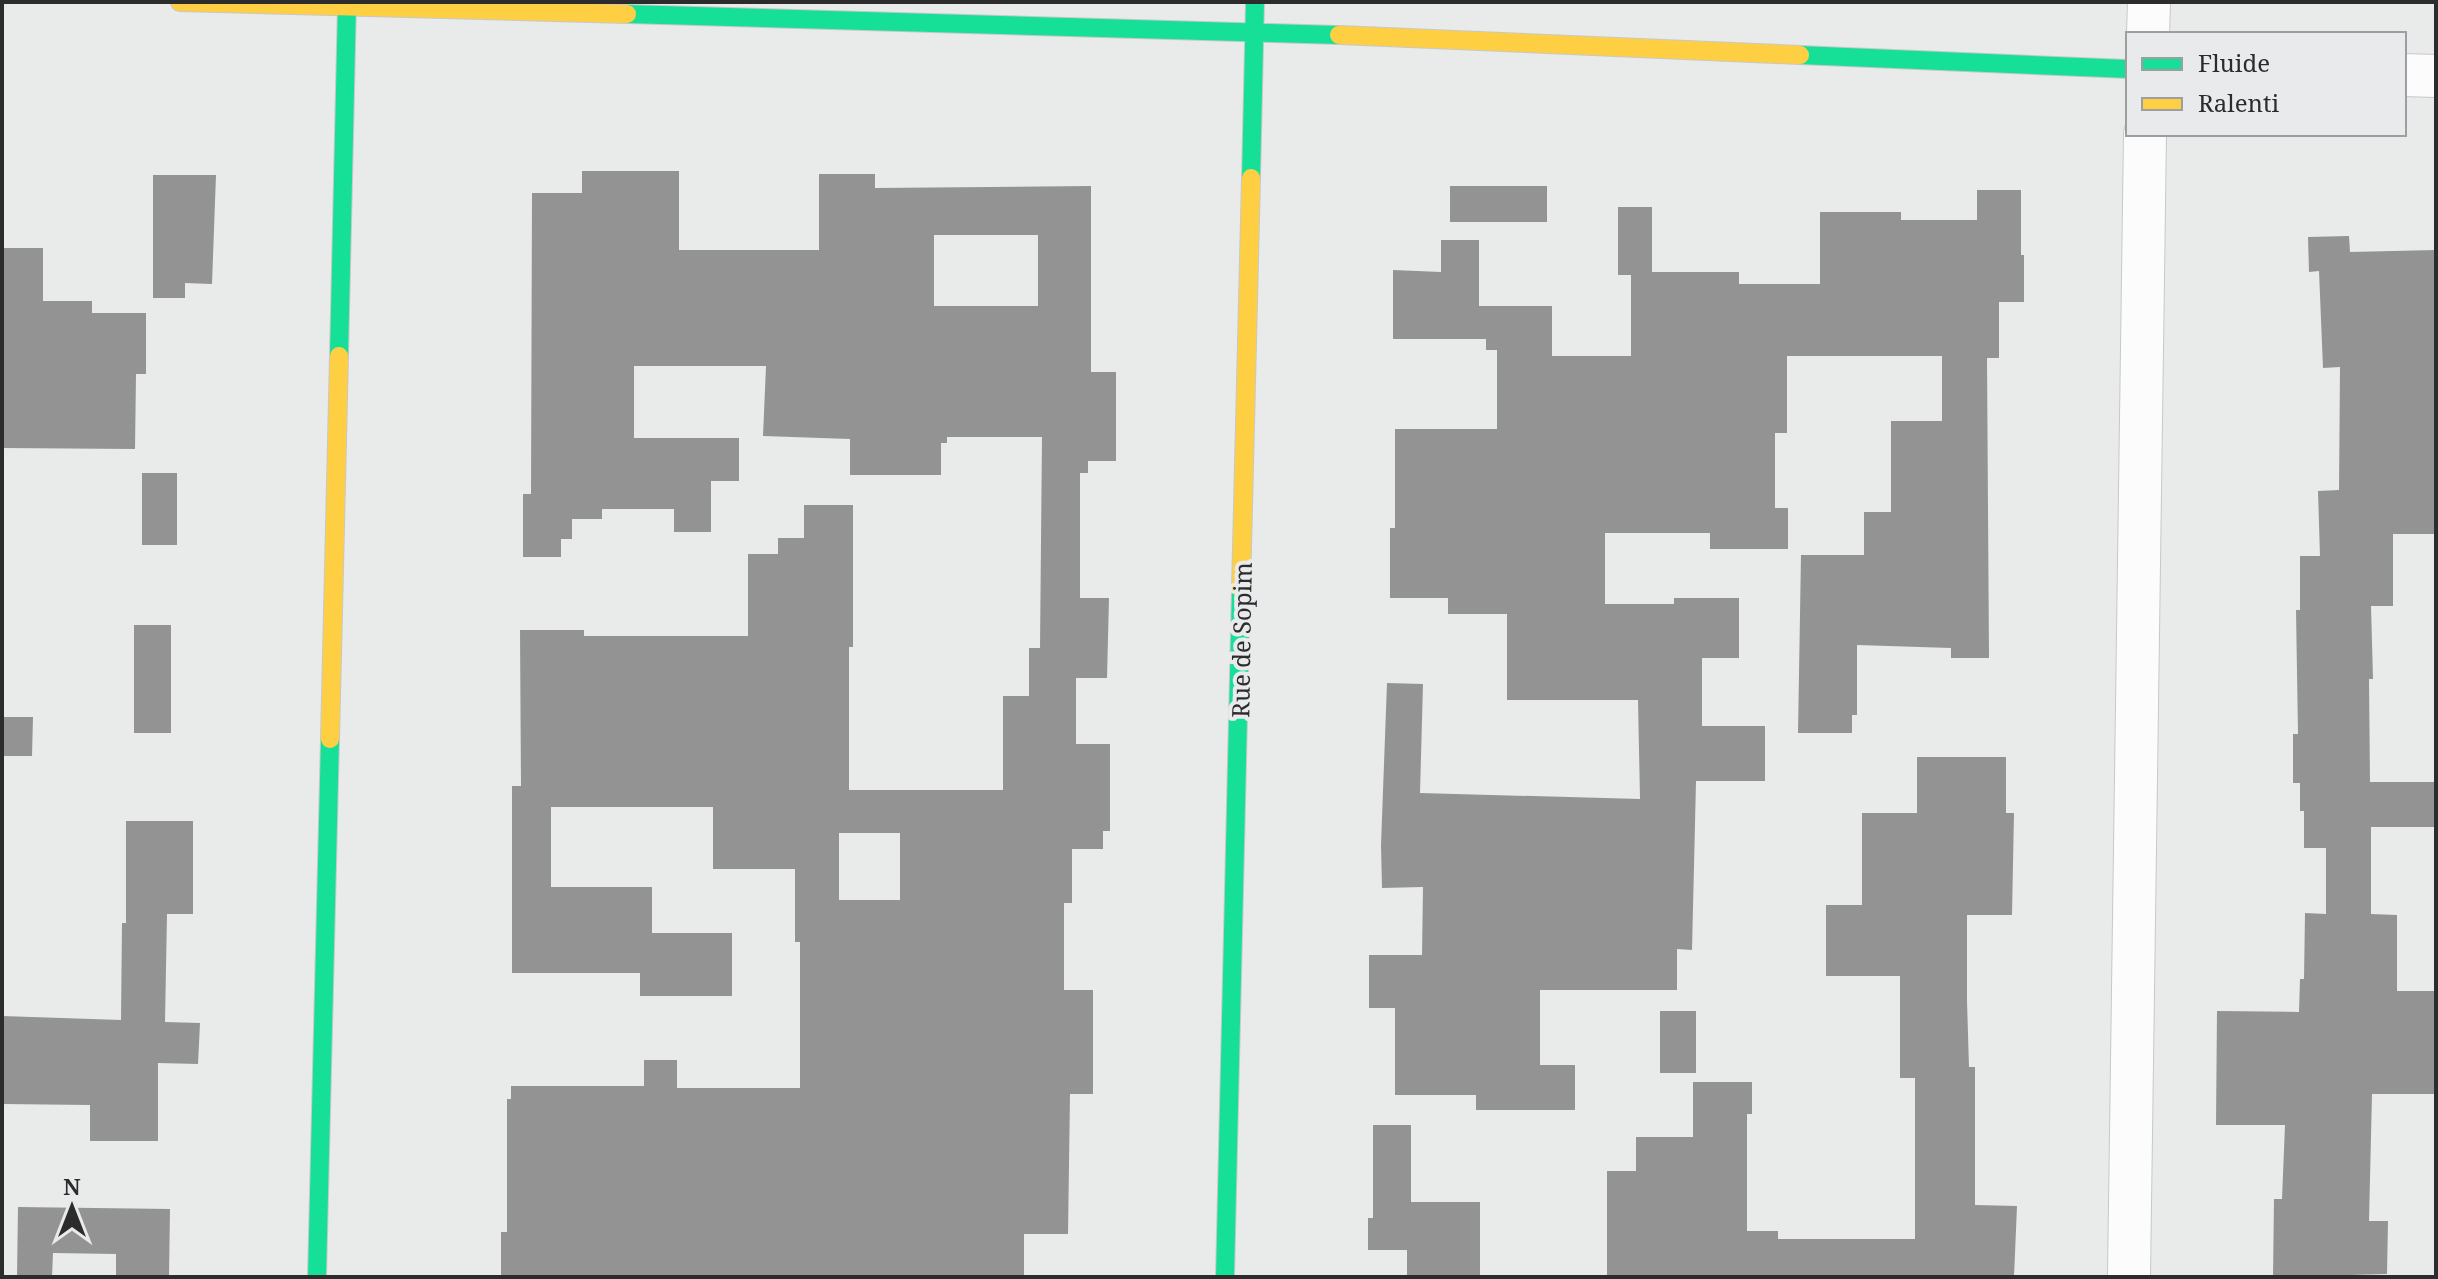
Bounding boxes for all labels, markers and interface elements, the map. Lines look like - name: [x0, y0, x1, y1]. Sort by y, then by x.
- legend: [2126, 32, 2406, 136]
- text: Fluide: [2198, 46, 2270, 79]
- text: Ralenti: [2198, 86, 2279, 119]
- street label: Rue de Sopim: [1223, 561, 1259, 718]
- north arrow: [32, 1167, 112, 1247]
- text: N: [63, 1171, 81, 1201]

